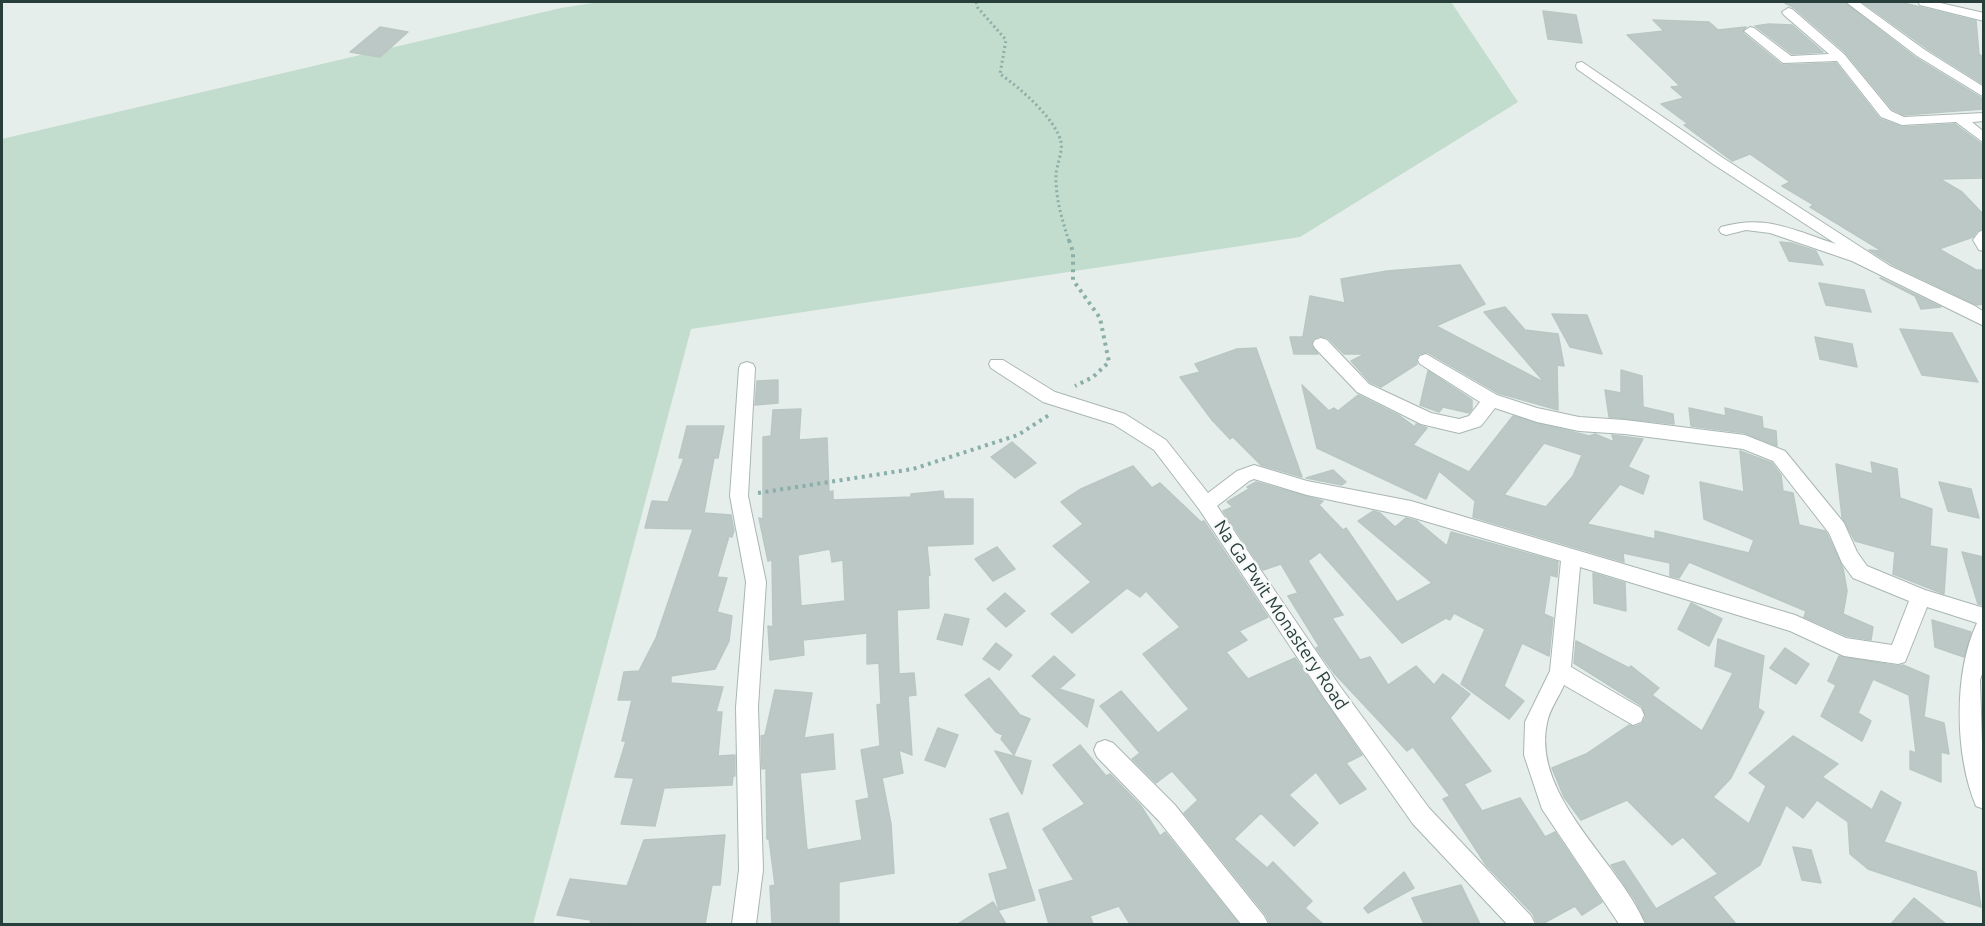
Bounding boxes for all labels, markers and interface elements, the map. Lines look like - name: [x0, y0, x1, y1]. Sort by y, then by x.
- street label: Na Ga Pwit Monastery Road: [1209, 516, 1353, 714]

